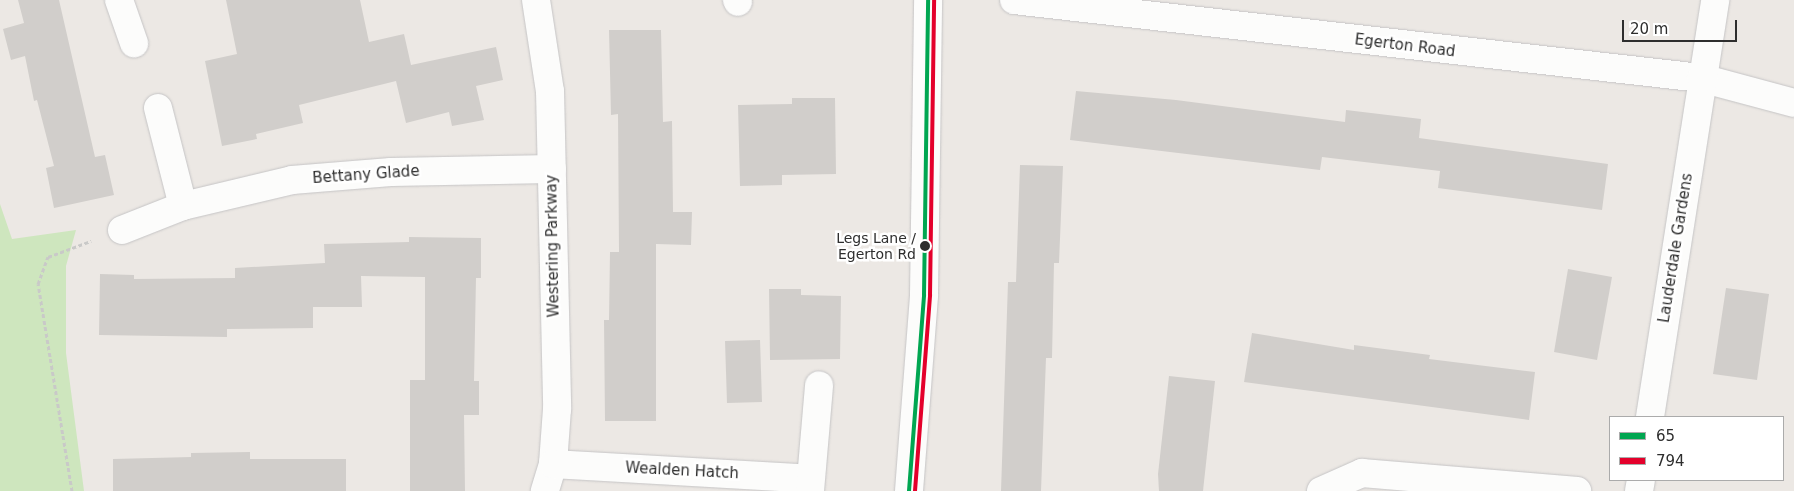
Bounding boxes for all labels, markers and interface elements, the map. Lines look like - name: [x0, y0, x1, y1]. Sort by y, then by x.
- scale bar: [1624, 10, 1739, 42]
- text: 20 m: [1630, 20, 1668, 38]
- street label: Egerton Road: [1354, 31, 1456, 61]
- street label: Bettany Glade: [312, 162, 420, 188]
- street label: Lauderdale Gardens: [1655, 172, 1697, 324]
- street label: Westering Parkway: [543, 174, 563, 318]
- place label: Legs Lane / Egerton Rd: [836, 230, 916, 262]
- marker: Legs Lane / Egerton Rd: [920, 241, 930, 251]
- legend: [1609, 416, 1784, 481]
- text: 65: [1656, 427, 1675, 445]
- text: 794: [1656, 452, 1685, 470]
- street label: Wealden Hatch: [625, 459, 739, 483]

